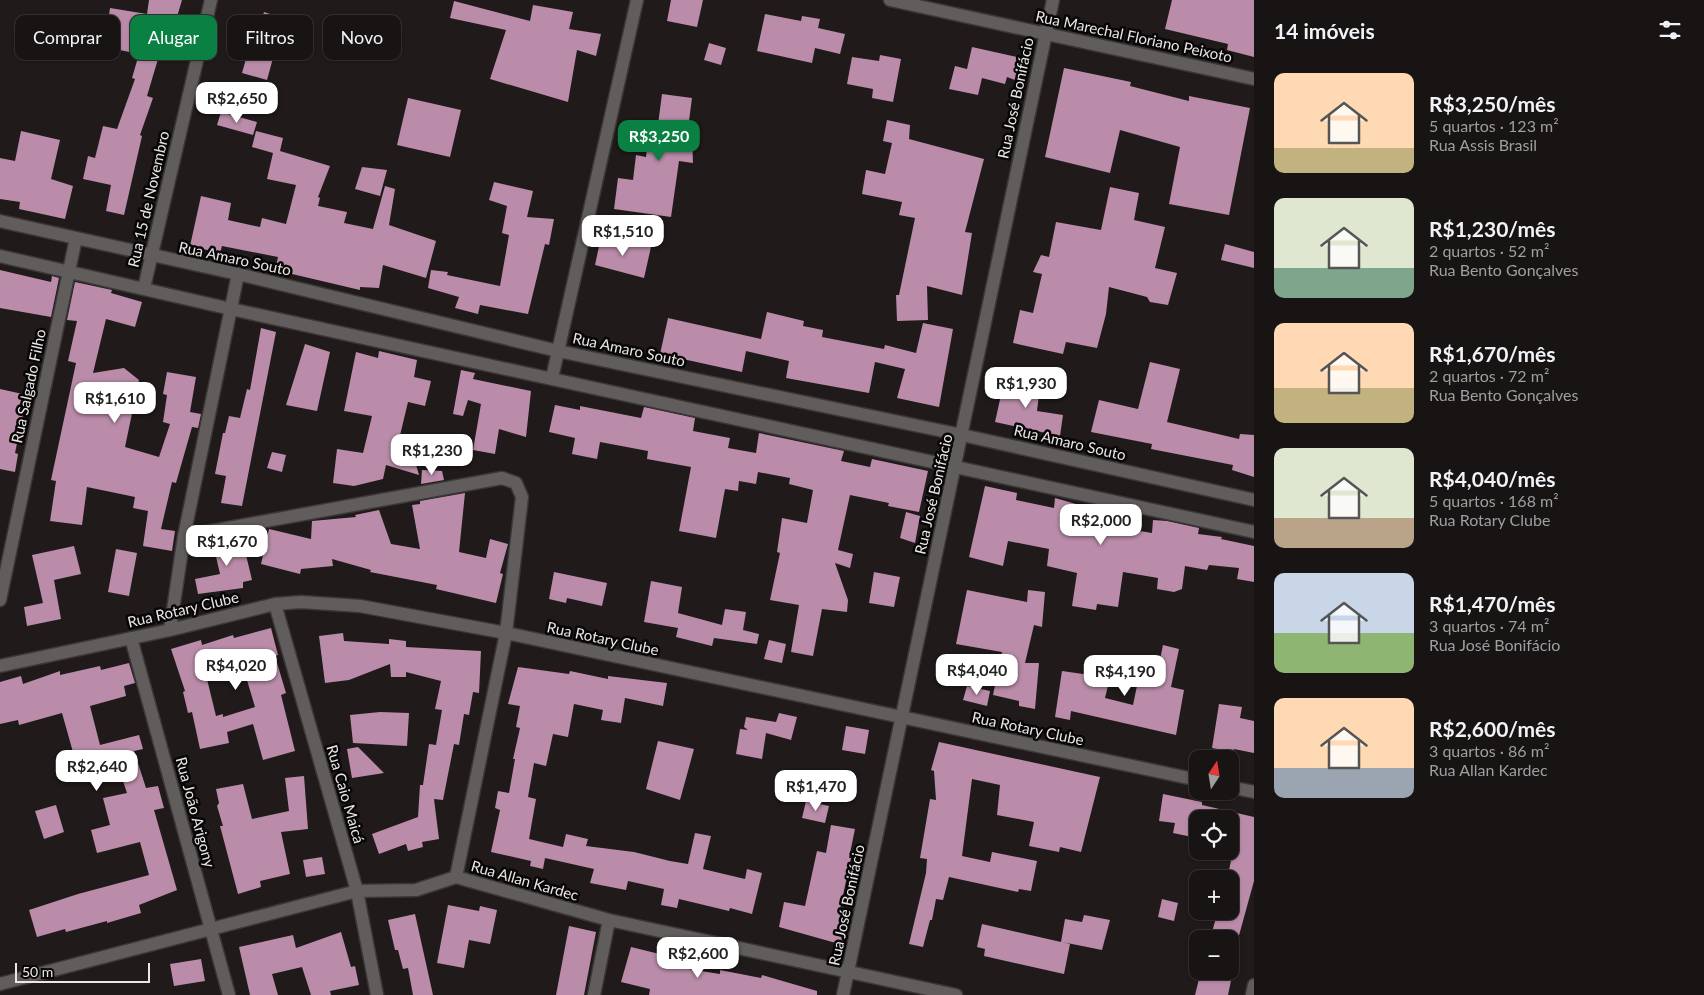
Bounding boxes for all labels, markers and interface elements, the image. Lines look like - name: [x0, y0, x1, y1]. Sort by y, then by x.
- street label: Rua Marechal Floriano Peixoto: [1034, 6, 1234, 66]
- chip: Comprar: [15, 15, 120, 60]
- chip: Alugar: [130, 15, 217, 60]
- chip: Filtros: [227, 15, 313, 60]
- chip: Novo: [323, 15, 401, 60]
- icon: filters: [1656, 16, 1684, 44]
- text: 14 imóveis: [1274, 18, 1375, 43]
- street label: Rua José Bonifácio: [993, 36, 1037, 160]
- pin: R$2,650: [191, 82, 283, 124]
- text: R$2,650: [207, 88, 267, 107]
- text: R$3,250/mês: [1429, 91, 1556, 116]
- icon: home: [1314, 93, 1374, 153]
- text: 5 quartos · 123 m²: [1429, 116, 1559, 135]
- pin: R$3,250: [613, 120, 705, 162]
- text: R$3,250: [629, 126, 689, 145]
- street label: Rua 15 de Novembro: [124, 129, 172, 269]
- text: Rua Assis Brasil: [1429, 135, 1537, 154]
- pin: R$1,510: [577, 214, 669, 257]
- text: R$1,230/mês: [1429, 216, 1556, 241]
- icon: home: [1314, 218, 1374, 278]
- text: R$1,510: [593, 221, 653, 240]
- street label: Rua Amaro Souto: [177, 237, 293, 279]
- text: 2 quartos · 52 m²: [1429, 241, 1549, 260]
- text: Rua Bento Gonçalves: [1429, 260, 1578, 279]
- street label: Rua Salgado Filho: [7, 327, 49, 445]
- street label: Rua Amaro Souto: [571, 328, 687, 370]
- text: R$1,670/mês: [1429, 341, 1556, 366]
- icon: home: [1314, 343, 1374, 403]
- pin: R$1,930: [980, 366, 1072, 409]
- text: 2 quartos · 72 m²: [1429, 366, 1549, 385]
- text: R$1,930: [996, 373, 1056, 392]
- pin: R$1,610: [69, 382, 161, 424]
- text: Rua Bento Gonçalves: [1429, 385, 1578, 404]
- text: R$1,610: [85, 388, 145, 407]
- street label: Rua Amaro Souto: [1012, 420, 1128, 464]
- street label: Rua José Bonifácio: [910, 432, 956, 556]
- pin: R$1,230: [386, 434, 478, 476]
- text: R$1,230: [402, 440, 462, 459]
- text: R$4,040/mês: [1429, 466, 1556, 491]
- icon: home: [1314, 468, 1374, 528]
- text: 5 quartos · 168 m²: [1429, 491, 1559, 510]
- pin: R$2,000: [1055, 504, 1147, 546]
- text: R$2,000: [1071, 510, 1131, 529]
- text: Rua Rotary Clube: [1429, 510, 1550, 529]
- pin: R$1,670: [181, 524, 273, 567]
- text: R$1,670: [197, 531, 257, 550]
- street label: Rua Rotary Clube: [126, 587, 241, 631]
- text: R$1,470/mês: [1429, 591, 1556, 616]
- icon: home: [1314, 593, 1374, 653]
- text: 3 quartos · 74 m²: [1429, 616, 1549, 635]
- street label: Rua Rotary Clube: [545, 617, 661, 659]
- text: Rua José Bonifácio: [1429, 635, 1560, 654]
- pin: R$4,020: [190, 648, 282, 691]
- pin: R$4,040: [931, 654, 1023, 696]
- pin: R$4,190: [1079, 654, 1171, 697]
- text: R$4,020: [206, 655, 266, 674]
- text: R$4,040: [947, 660, 1007, 679]
- text: R$4,190: [1095, 661, 1155, 680]
- street label: Rua Rotary Clube: [970, 707, 1086, 749]
- text: R$2,600/mês: [1429, 716, 1556, 741]
- icon: home: [1314, 718, 1374, 778]
- text: 3 quartos · 86 m²: [1429, 741, 1549, 760]
- street label: Rua Caio Maicá: [323, 743, 369, 845]
- pin: R$2,640: [51, 750, 143, 792]
- north arrow: [1189, 750, 1239, 800]
- map controls: [1189, 750, 1239, 980]
- street label: Rua João Arigony: [173, 755, 219, 869]
- text: R$2,640: [67, 756, 127, 775]
- text: Rua Allan Kardec: [1429, 760, 1548, 779]
- pin: R$1,470: [770, 770, 862, 812]
- text: R$1,470: [786, 776, 846, 795]
- button: locate: [1189, 810, 1239, 860]
- street label: Rua José Bonifácio: [824, 843, 868, 967]
- street label: Rua Allan Kardec: [469, 856, 581, 904]
- button: +: [1189, 870, 1239, 920]
- button: −: [1189, 930, 1239, 980]
- pin: R$2,600: [652, 936, 744, 979]
- text: R$2,600: [668, 943, 728, 962]
- scale bar: [15, 960, 150, 983]
- text: 50 m: [22, 963, 53, 980]

